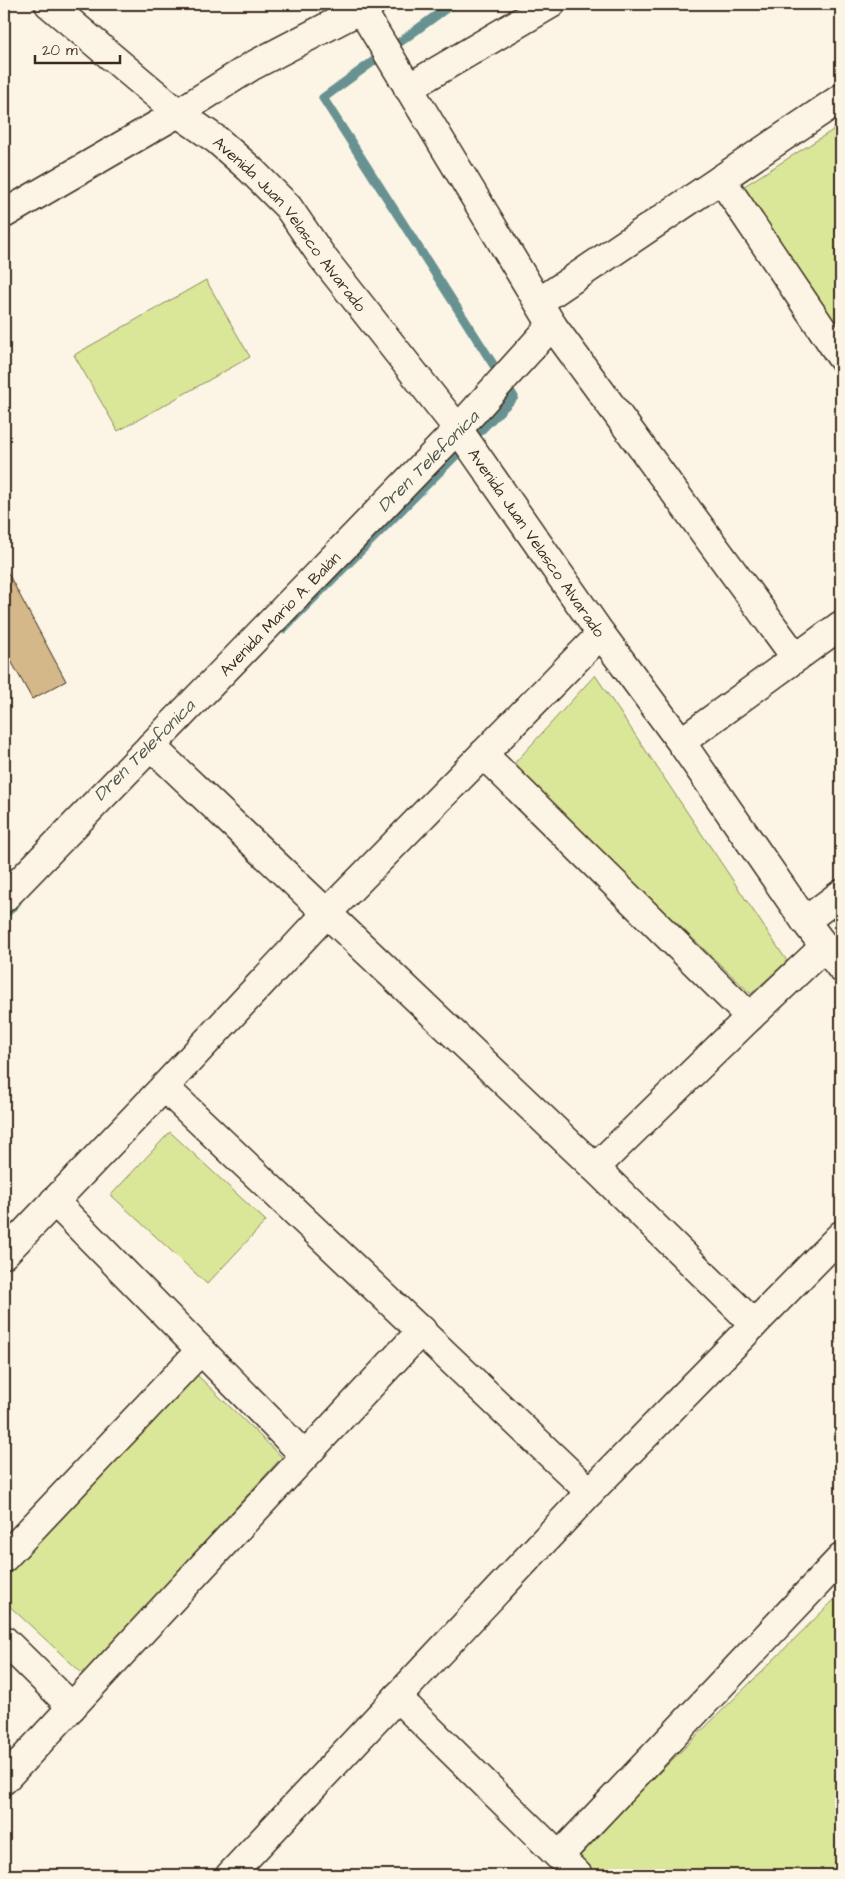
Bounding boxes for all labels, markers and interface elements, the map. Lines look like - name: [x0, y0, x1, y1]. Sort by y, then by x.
- scale bar: [35, 32, 120, 64]
- text: 20 m: [42, 40, 78, 61]
- street label: Avenida Juan Velasco Alvarado: [208, 132, 371, 316]
- water label: Dren Telefonica: [372, 404, 485, 518]
- street label: Avenida Juan Velasco Alvarado: [463, 444, 610, 642]
- street label: Avenida Mario A. Balán: [215, 547, 346, 681]
- water label: Dren Telefonica: [88, 693, 201, 807]

